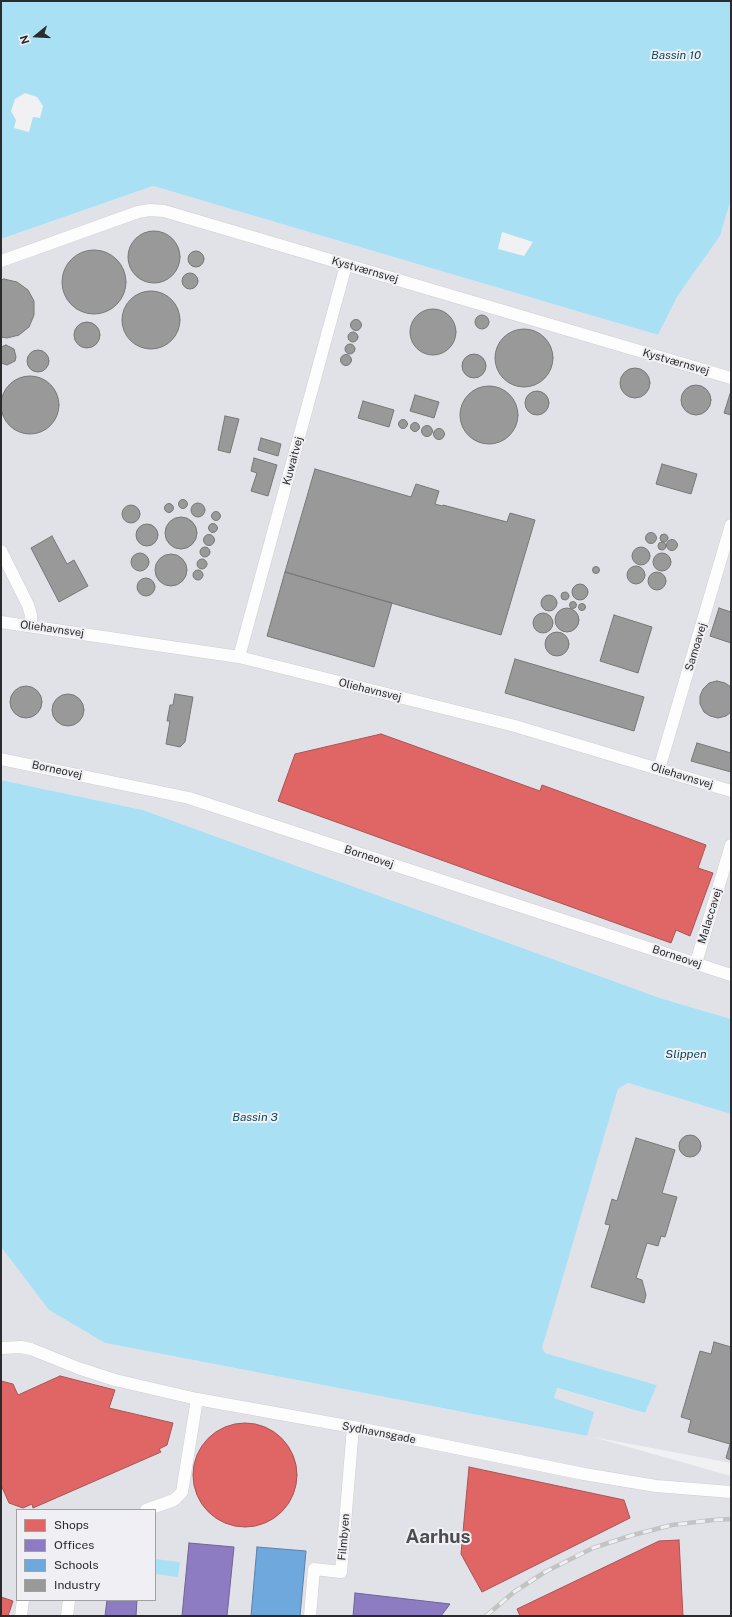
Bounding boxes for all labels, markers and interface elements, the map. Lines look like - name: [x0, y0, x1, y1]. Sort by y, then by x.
- north arrow: [16, 16, 56, 56]
- text: N: [18, 34, 32, 46]
- water label: Bassin 10: [651, 48, 701, 62]
- street label: Kystværnsvej: [330, 254, 400, 286]
- street label: Kystværnsvej: [641, 346, 711, 378]
- street label: Kuwaitvej: [280, 435, 306, 487]
- street label: Oliehavnsvej: [19, 618, 85, 640]
- street label: Samoavej: [682, 621, 710, 673]
- street label: Oliehavnsvej: [337, 676, 403, 704]
- street label: Borneovej: [31, 758, 83, 782]
- street label: Oliehavnsvej: [649, 760, 715, 792]
- street label: Borneovej: [343, 843, 395, 871]
- street label: Malaccavej: [695, 887, 725, 945]
- street label: Borneovej: [651, 943, 703, 971]
- water label: Slippen: [665, 1047, 707, 1061]
- water label: Bassin 3: [232, 1110, 278, 1124]
- street label: Sydhavnsgade: [341, 1419, 417, 1447]
- legend: [16, 1509, 156, 1601]
- street label: Filmbyen: [335, 1513, 353, 1561]
- text: Shops: [54, 1518, 89, 1532]
- district label: Aarhus: [406, 1526, 470, 1548]
- text: Offices: [54, 1538, 94, 1552]
- text: Schools: [54, 1558, 99, 1572]
- text: Industry: [54, 1578, 100, 1592]

